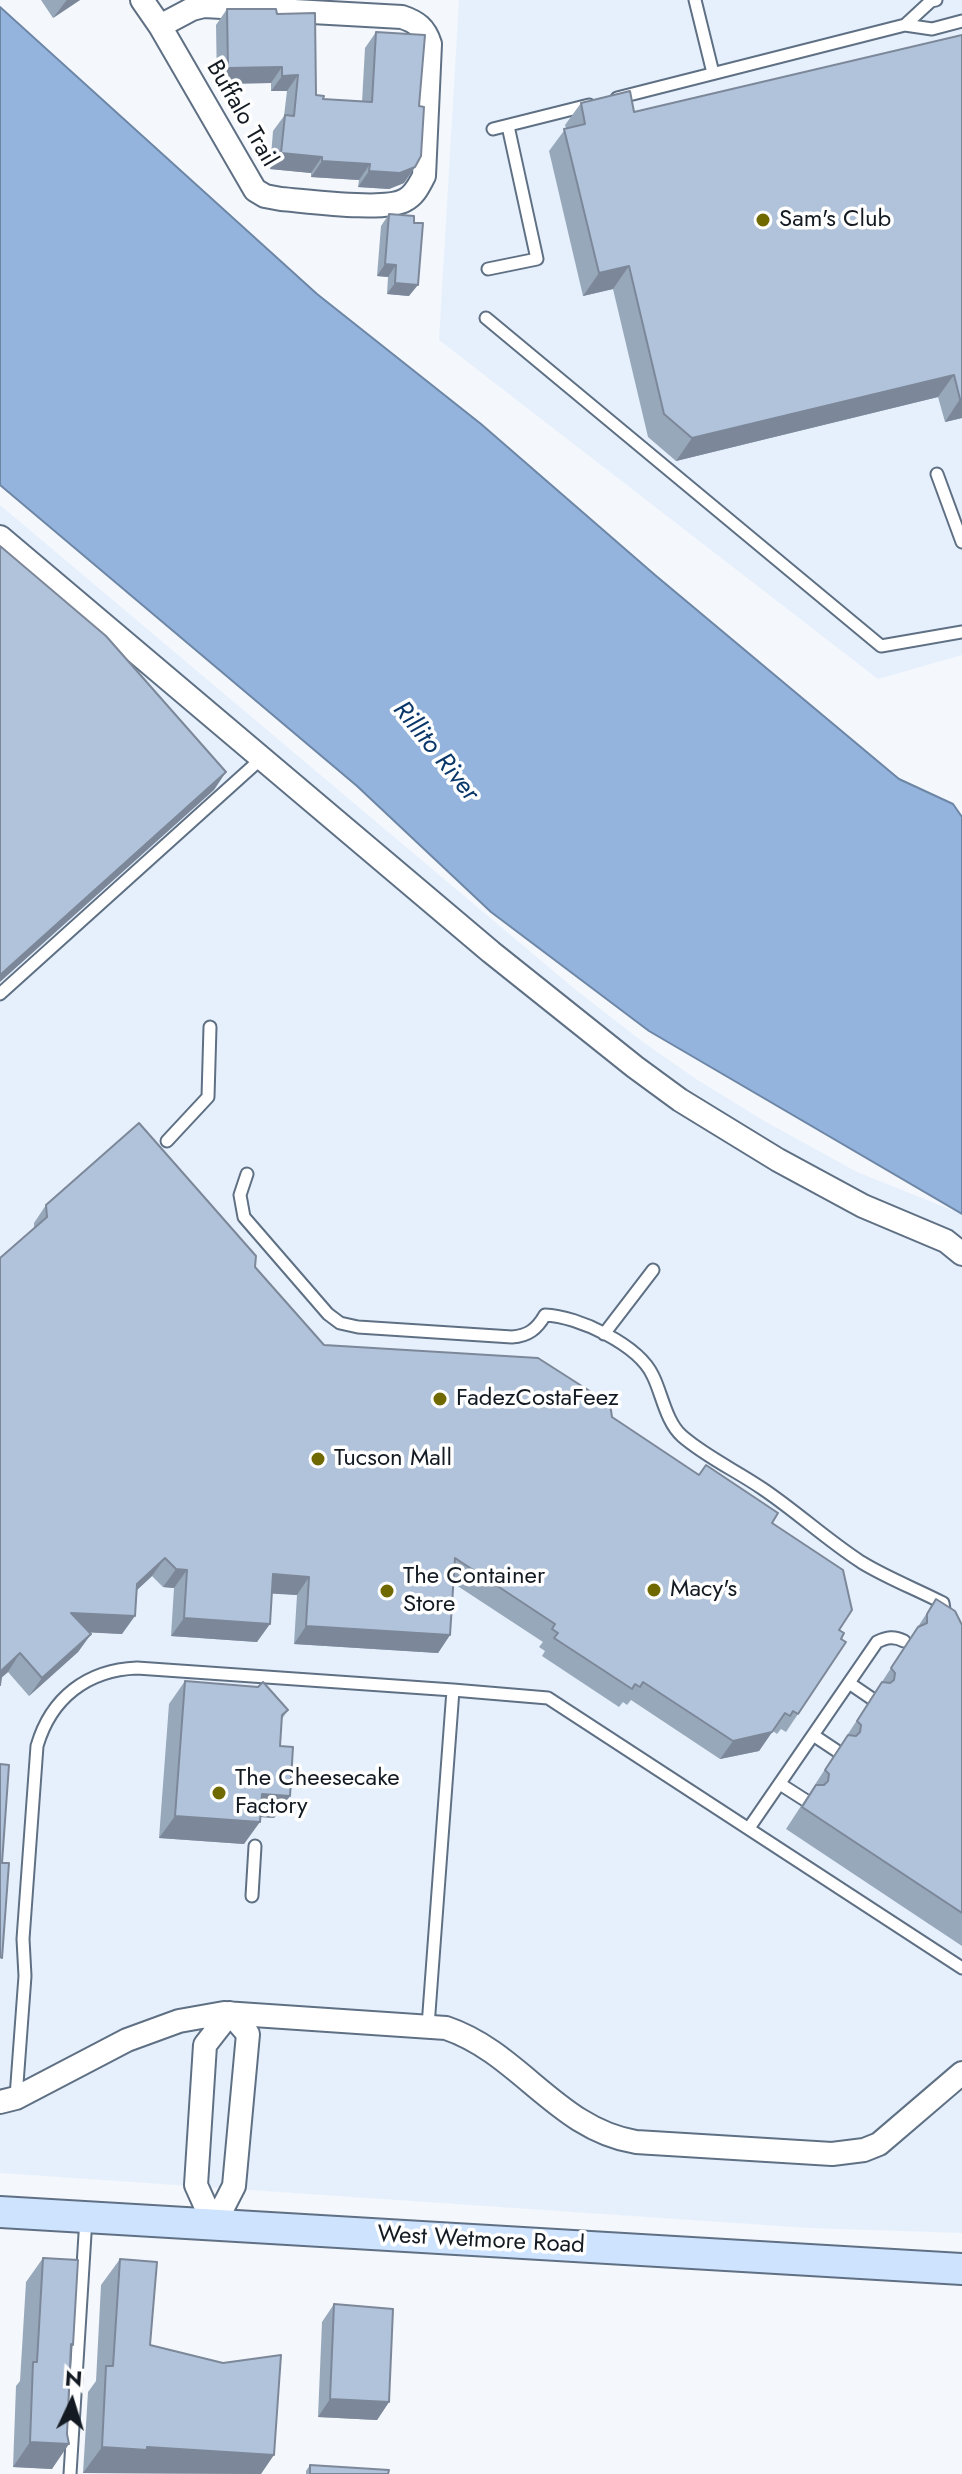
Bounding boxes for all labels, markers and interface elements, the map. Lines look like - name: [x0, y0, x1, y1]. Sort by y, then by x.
- street label: Buffalo Trail: [199, 56, 283, 172]
- place label: Sam's Club: [779, 206, 891, 234]
- marker: Sam's Club: [754, 211, 772, 229]
- water label: Rillito River: [385, 696, 485, 808]
- place label: FadezCostaFeez: [456, 1385, 619, 1413]
- marker: FadezCostaFeez: [431, 1390, 449, 1408]
- place label: Tucson Mall: [334, 1445, 452, 1473]
- marker: Tucson Mall: [309, 1450, 327, 1468]
- place label: The Container Store: [403, 1563, 545, 1619]
- place label: Macy's: [670, 1576, 737, 1604]
- marker: Macy's: [645, 1581, 663, 1599]
- marker: The Container Store: [378, 1582, 396, 1600]
- place label: The Cheesecake Factory: [235, 1765, 400, 1821]
- marker: The Cheesecake Factory: [210, 1784, 228, 1802]
- street label: West Wetmore Road: [376, 2221, 586, 2261]
- text: N: [64, 2361, 84, 2395]
- north arrow: [32, 2362, 112, 2442]

